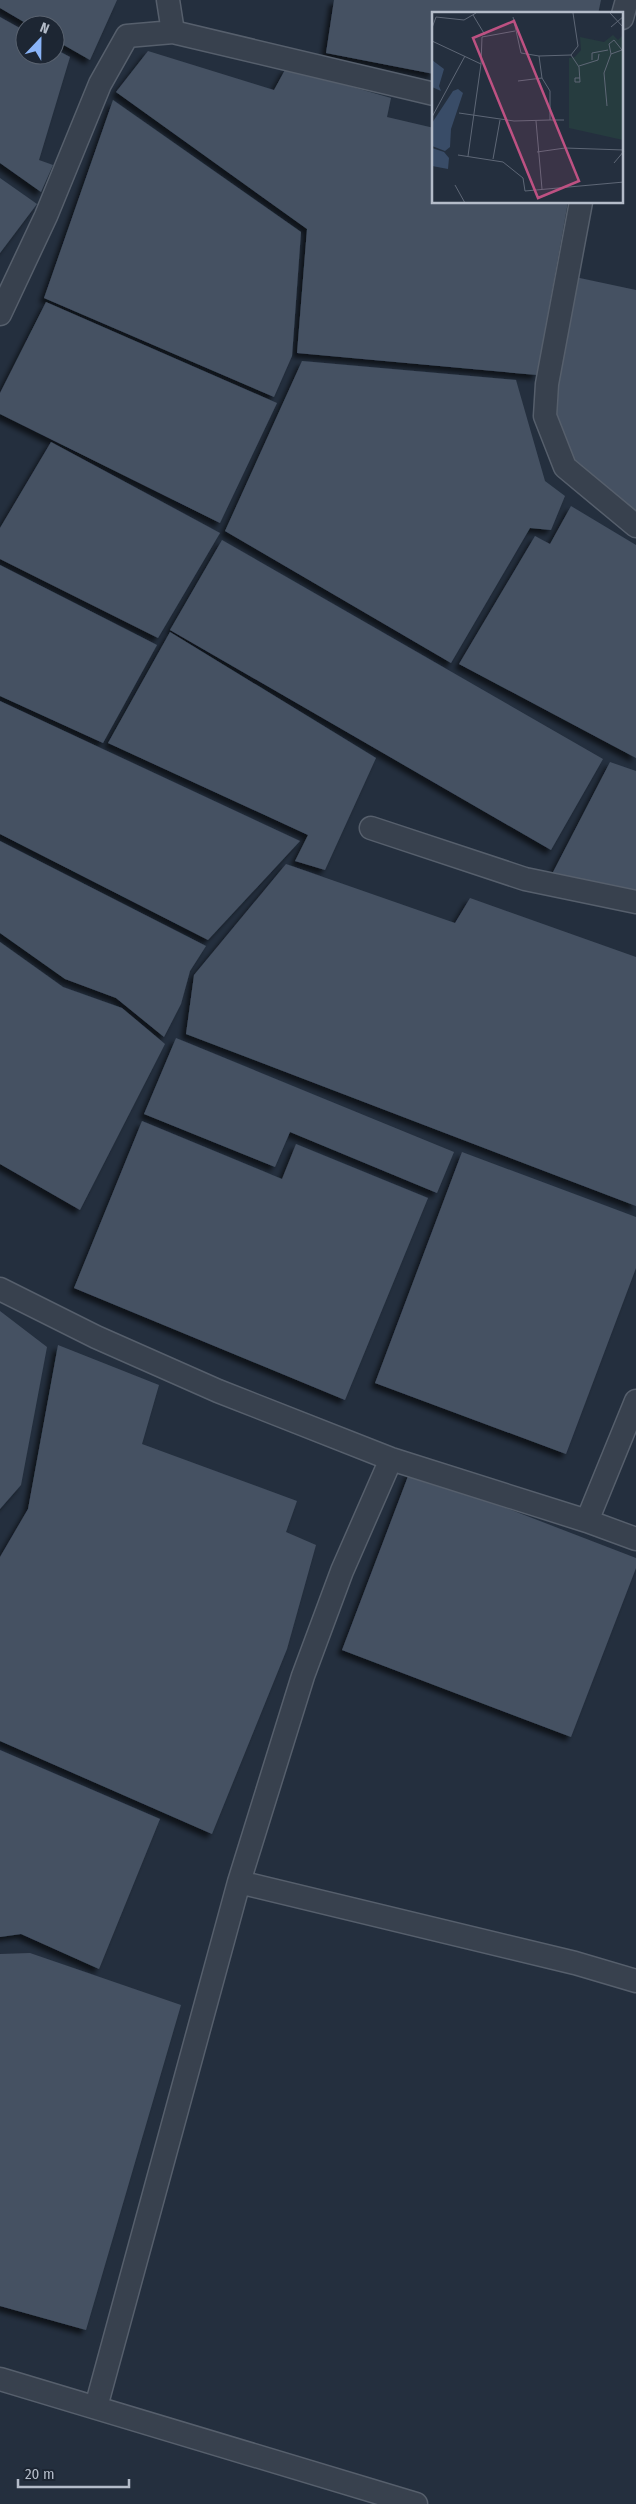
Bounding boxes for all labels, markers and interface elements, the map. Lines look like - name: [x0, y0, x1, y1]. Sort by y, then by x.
- inset map: [432, 12, 624, 204]
- north arrow: [15, 15, 65, 65]
- text: N: [38, 19, 52, 38]
- scale bar: [18, 2456, 129, 2488]
- text: 20 m: [25, 2465, 55, 2483]

